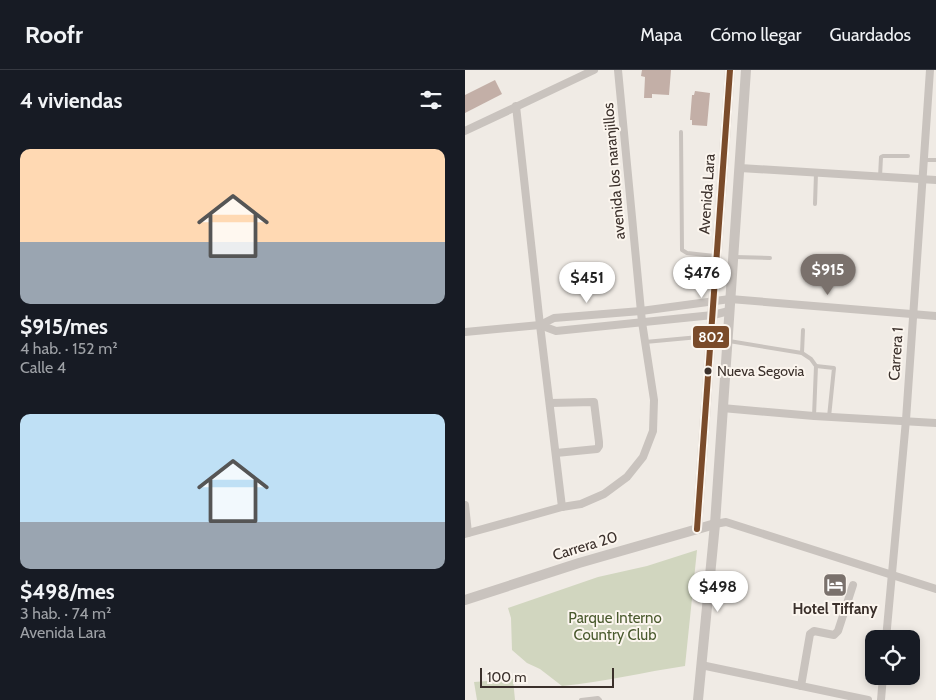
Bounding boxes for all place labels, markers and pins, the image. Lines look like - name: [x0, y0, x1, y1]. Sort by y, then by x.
- pin: $915: [798, 254, 858, 296]
- pin: $476: [672, 256, 732, 299]
- pin: $451: [557, 262, 617, 304]
- place label: Nueva Segovia: [717, 362, 805, 380]
- marker: Nueva Segovia: [703, 366, 713, 376]
- pin: $498: [688, 570, 748, 613]
- hotel icon: Hotel Tiffany: [822, 572, 848, 598]
- place label: Hotel Tiffany: [793, 600, 878, 618]

